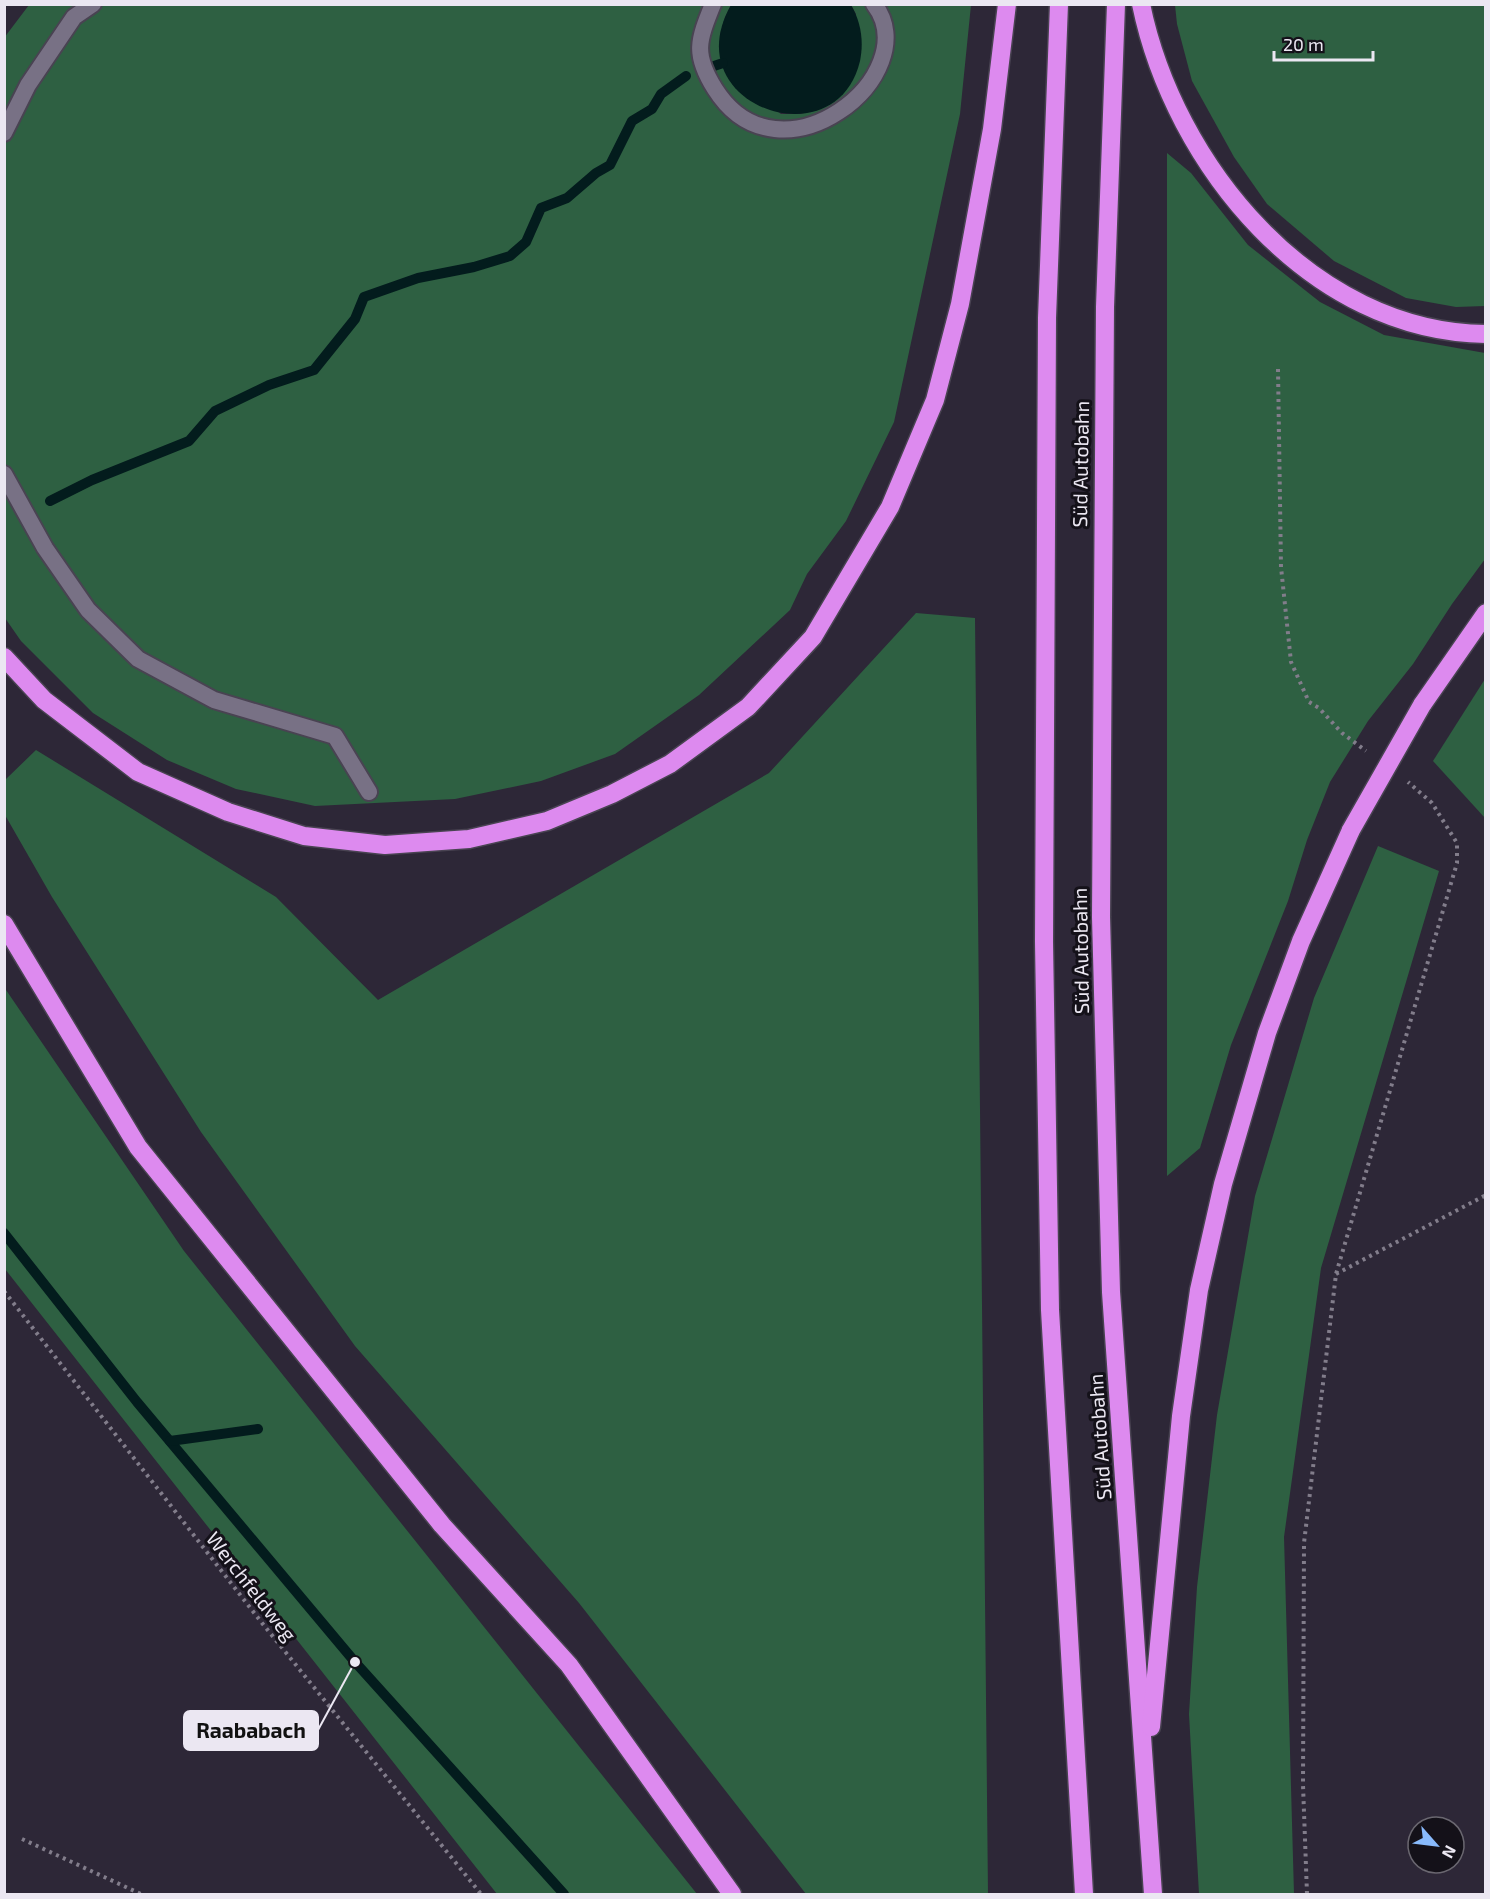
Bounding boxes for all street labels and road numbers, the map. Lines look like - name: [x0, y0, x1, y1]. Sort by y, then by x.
- street label: Süd Autobahn: [1067, 401, 1093, 527]
- street label: Süd Autobahn: [1067, 888, 1093, 1014]
- street label: Süd Autobahn: [1083, 1373, 1115, 1501]
- street label: Werchfeldweg: [202, 1526, 302, 1646]

